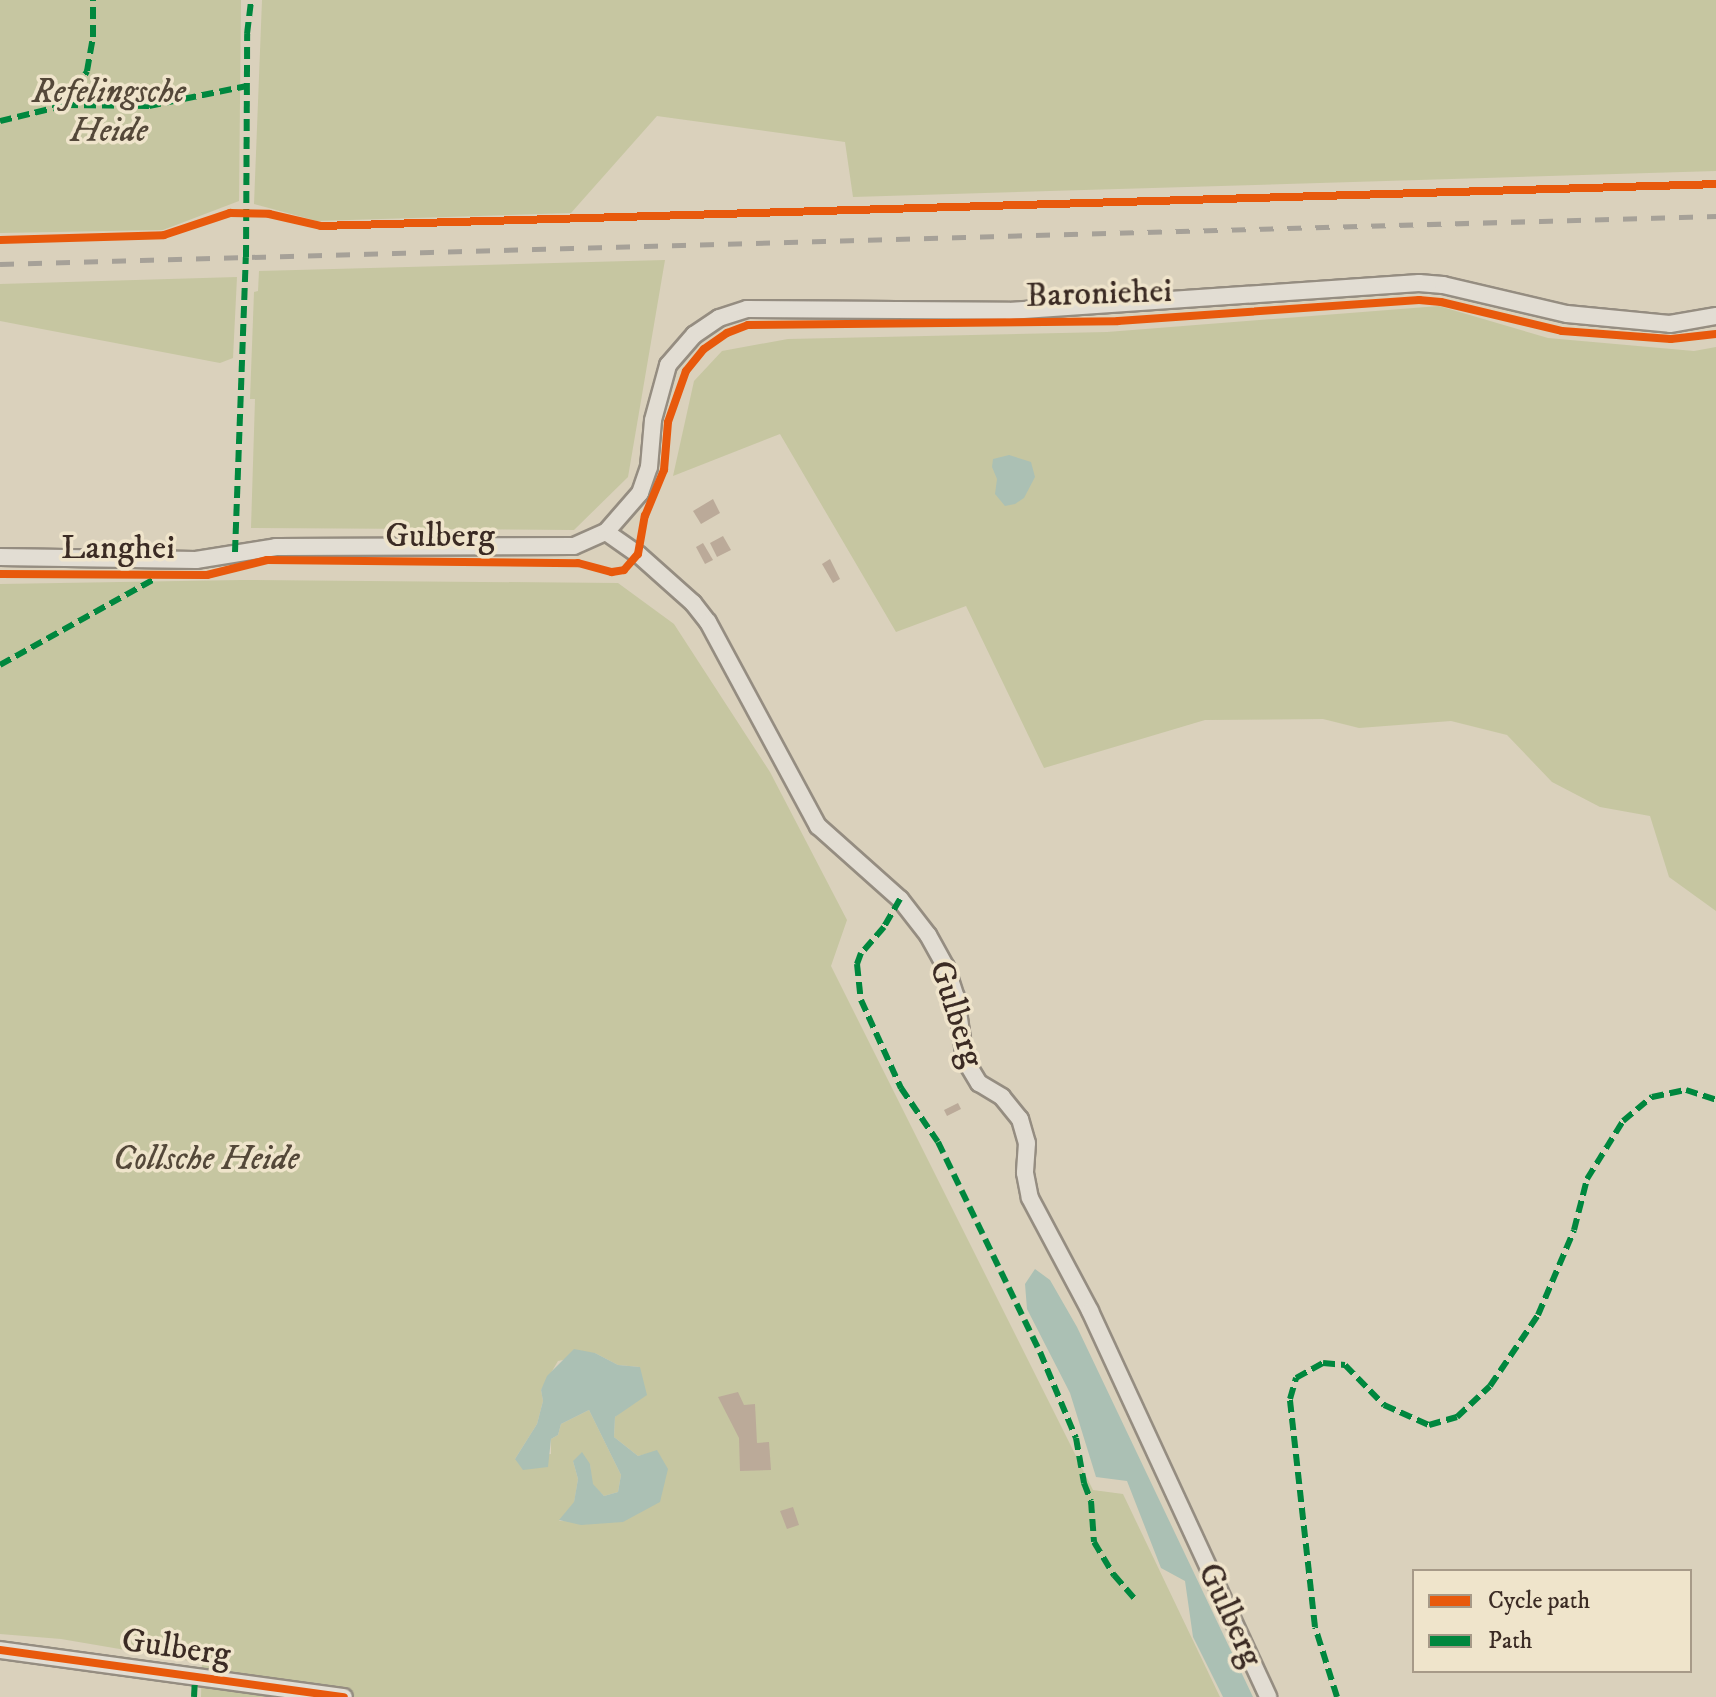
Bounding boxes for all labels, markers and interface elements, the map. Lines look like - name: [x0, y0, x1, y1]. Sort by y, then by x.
- park label: Refelingsche Heide: [32, 72, 186, 152]
- street label: Baroniehei: [1025, 271, 1173, 317]
- street label: Gulberg: [385, 517, 495, 557]
- street label: Langhei: [61, 529, 175, 569]
- street label: Gulberg: [920, 956, 992, 1072]
- park label: Collsche Heide: [113, 1140, 299, 1180]
- street label: Gulberg: [1188, 1557, 1272, 1673]
- legend: [1412, 1569, 1692, 1673]
- text: Cycle path: [1488, 1586, 1590, 1616]
- street label: Gulberg: [119, 1620, 233, 1676]
- text: Path: [1488, 1626, 1532, 1656]

